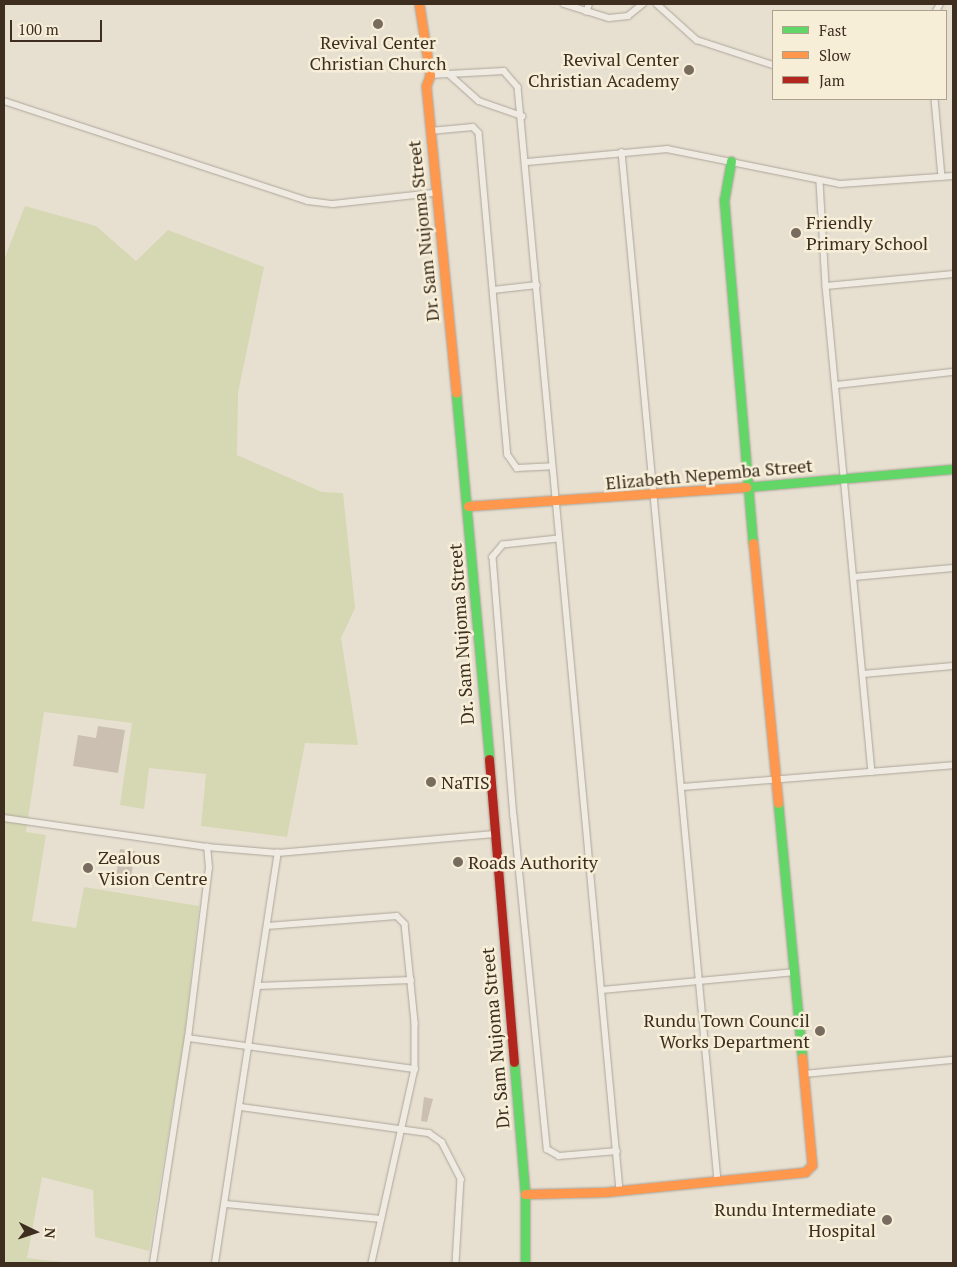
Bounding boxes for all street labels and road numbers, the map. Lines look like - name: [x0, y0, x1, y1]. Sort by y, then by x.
- street label: Dr. Sam Nujoma Street: [403, 139, 443, 323]
- street label: Elizabeth Nepemba Street: [604, 454, 814, 494]
- street label: Dr. Sam Nujoma Street: [444, 542, 478, 726]
- street label: Dr. Sam Nujoma Street: [476, 946, 514, 1130]

